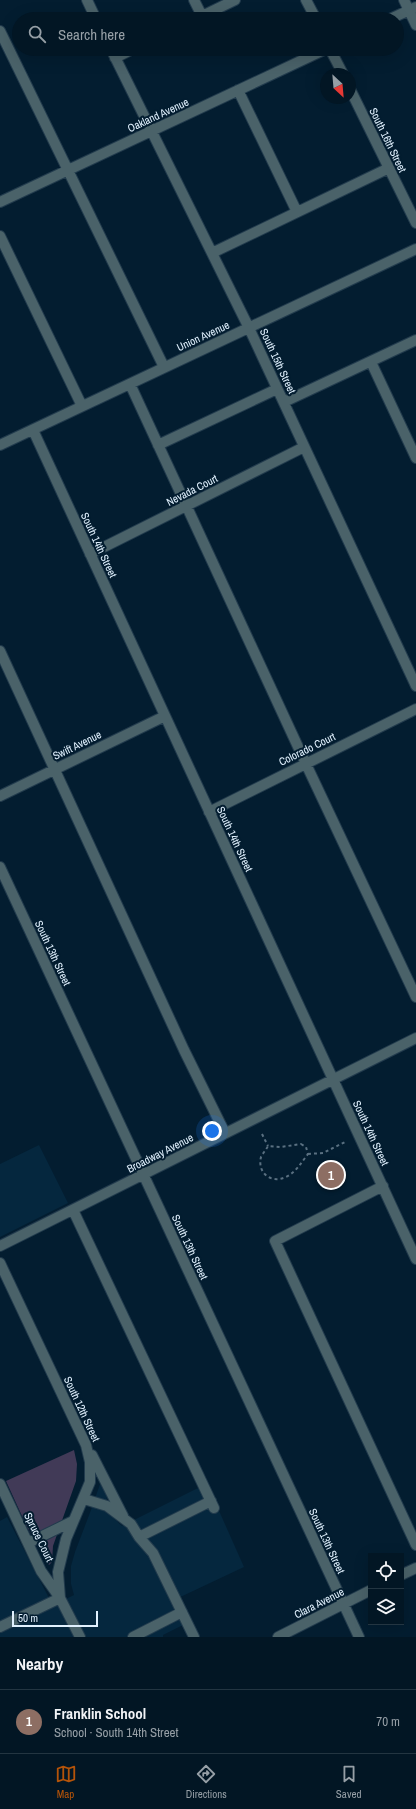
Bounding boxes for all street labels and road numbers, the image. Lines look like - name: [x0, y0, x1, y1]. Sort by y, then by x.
- street label: Oakland Avenue: [125, 95, 191, 135]
- street label: South 16th Street: [366, 105, 410, 175]
- street label: Union Avenue: [174, 318, 232, 354]
- street label: South 15th Street: [257, 326, 299, 396]
- street label: Nevada Court: [164, 471, 220, 509]
- street label: South 14th Street: [78, 510, 120, 580]
- street label: Swift Avenue: [50, 727, 104, 763]
- street label: Colorado Court: [276, 729, 338, 769]
- street label: South 14th Street: [214, 804, 256, 874]
- street label: South 13th Street: [32, 918, 74, 988]
- street label: South 14th Street: [350, 1098, 392, 1168]
- street label: Broadway Avenue: [124, 1130, 196, 1176]
- street label: South 13th Street: [169, 1212, 211, 1282]
- street label: South 12th Street: [61, 1374, 103, 1444]
- street label: South 13th Street: [306, 1506, 348, 1576]
- street label: Spruce Court: [21, 1510, 57, 1564]
- street label: Clara Avenue: [292, 1585, 346, 1621]

